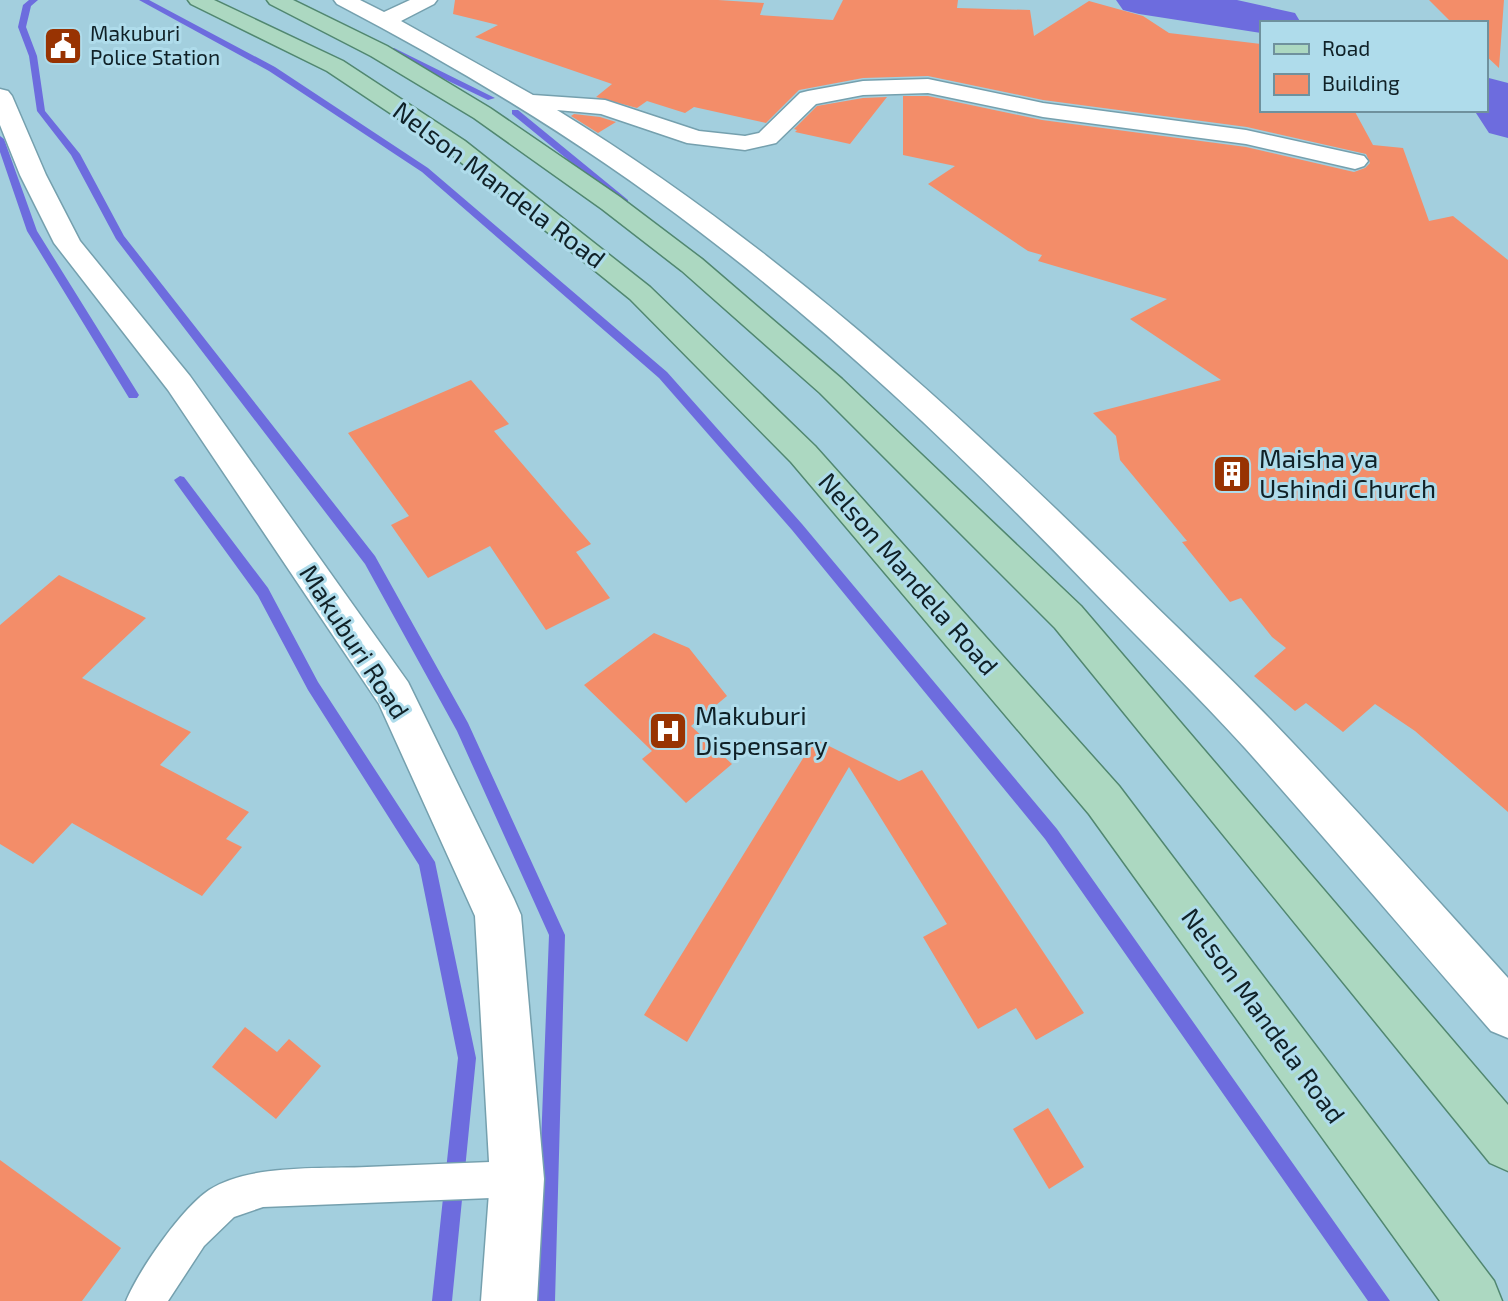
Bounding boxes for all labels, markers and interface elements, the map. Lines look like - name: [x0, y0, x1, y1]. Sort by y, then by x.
- place label: Makuburi Police Station: [90, 20, 220, 69]
- legend: [1260, 21, 1487, 112]
- public building icon: Makuburi Police Station: [42, 25, 84, 67]
- text: Road: [1322, 35, 1370, 60]
- text: Building: [1322, 70, 1400, 95]
- street label: Nelson Mandela Road: [388, 94, 612, 274]
- place label: Maisha ya Ushindi Church: [1259, 442, 1436, 503]
- building icon: Maisha ya Ushindi Church: [1211, 453, 1253, 495]
- street label: Nelson Mandela Road: [813, 466, 1005, 680]
- street label: Makuburi Road: [294, 558, 417, 724]
- place label: Makuburi Dispensary: [695, 699, 828, 760]
- hospital icon: Makuburi Dispensary: [647, 710, 689, 752]
- street label: Nelson Mandela Road: [1176, 902, 1352, 1128]

